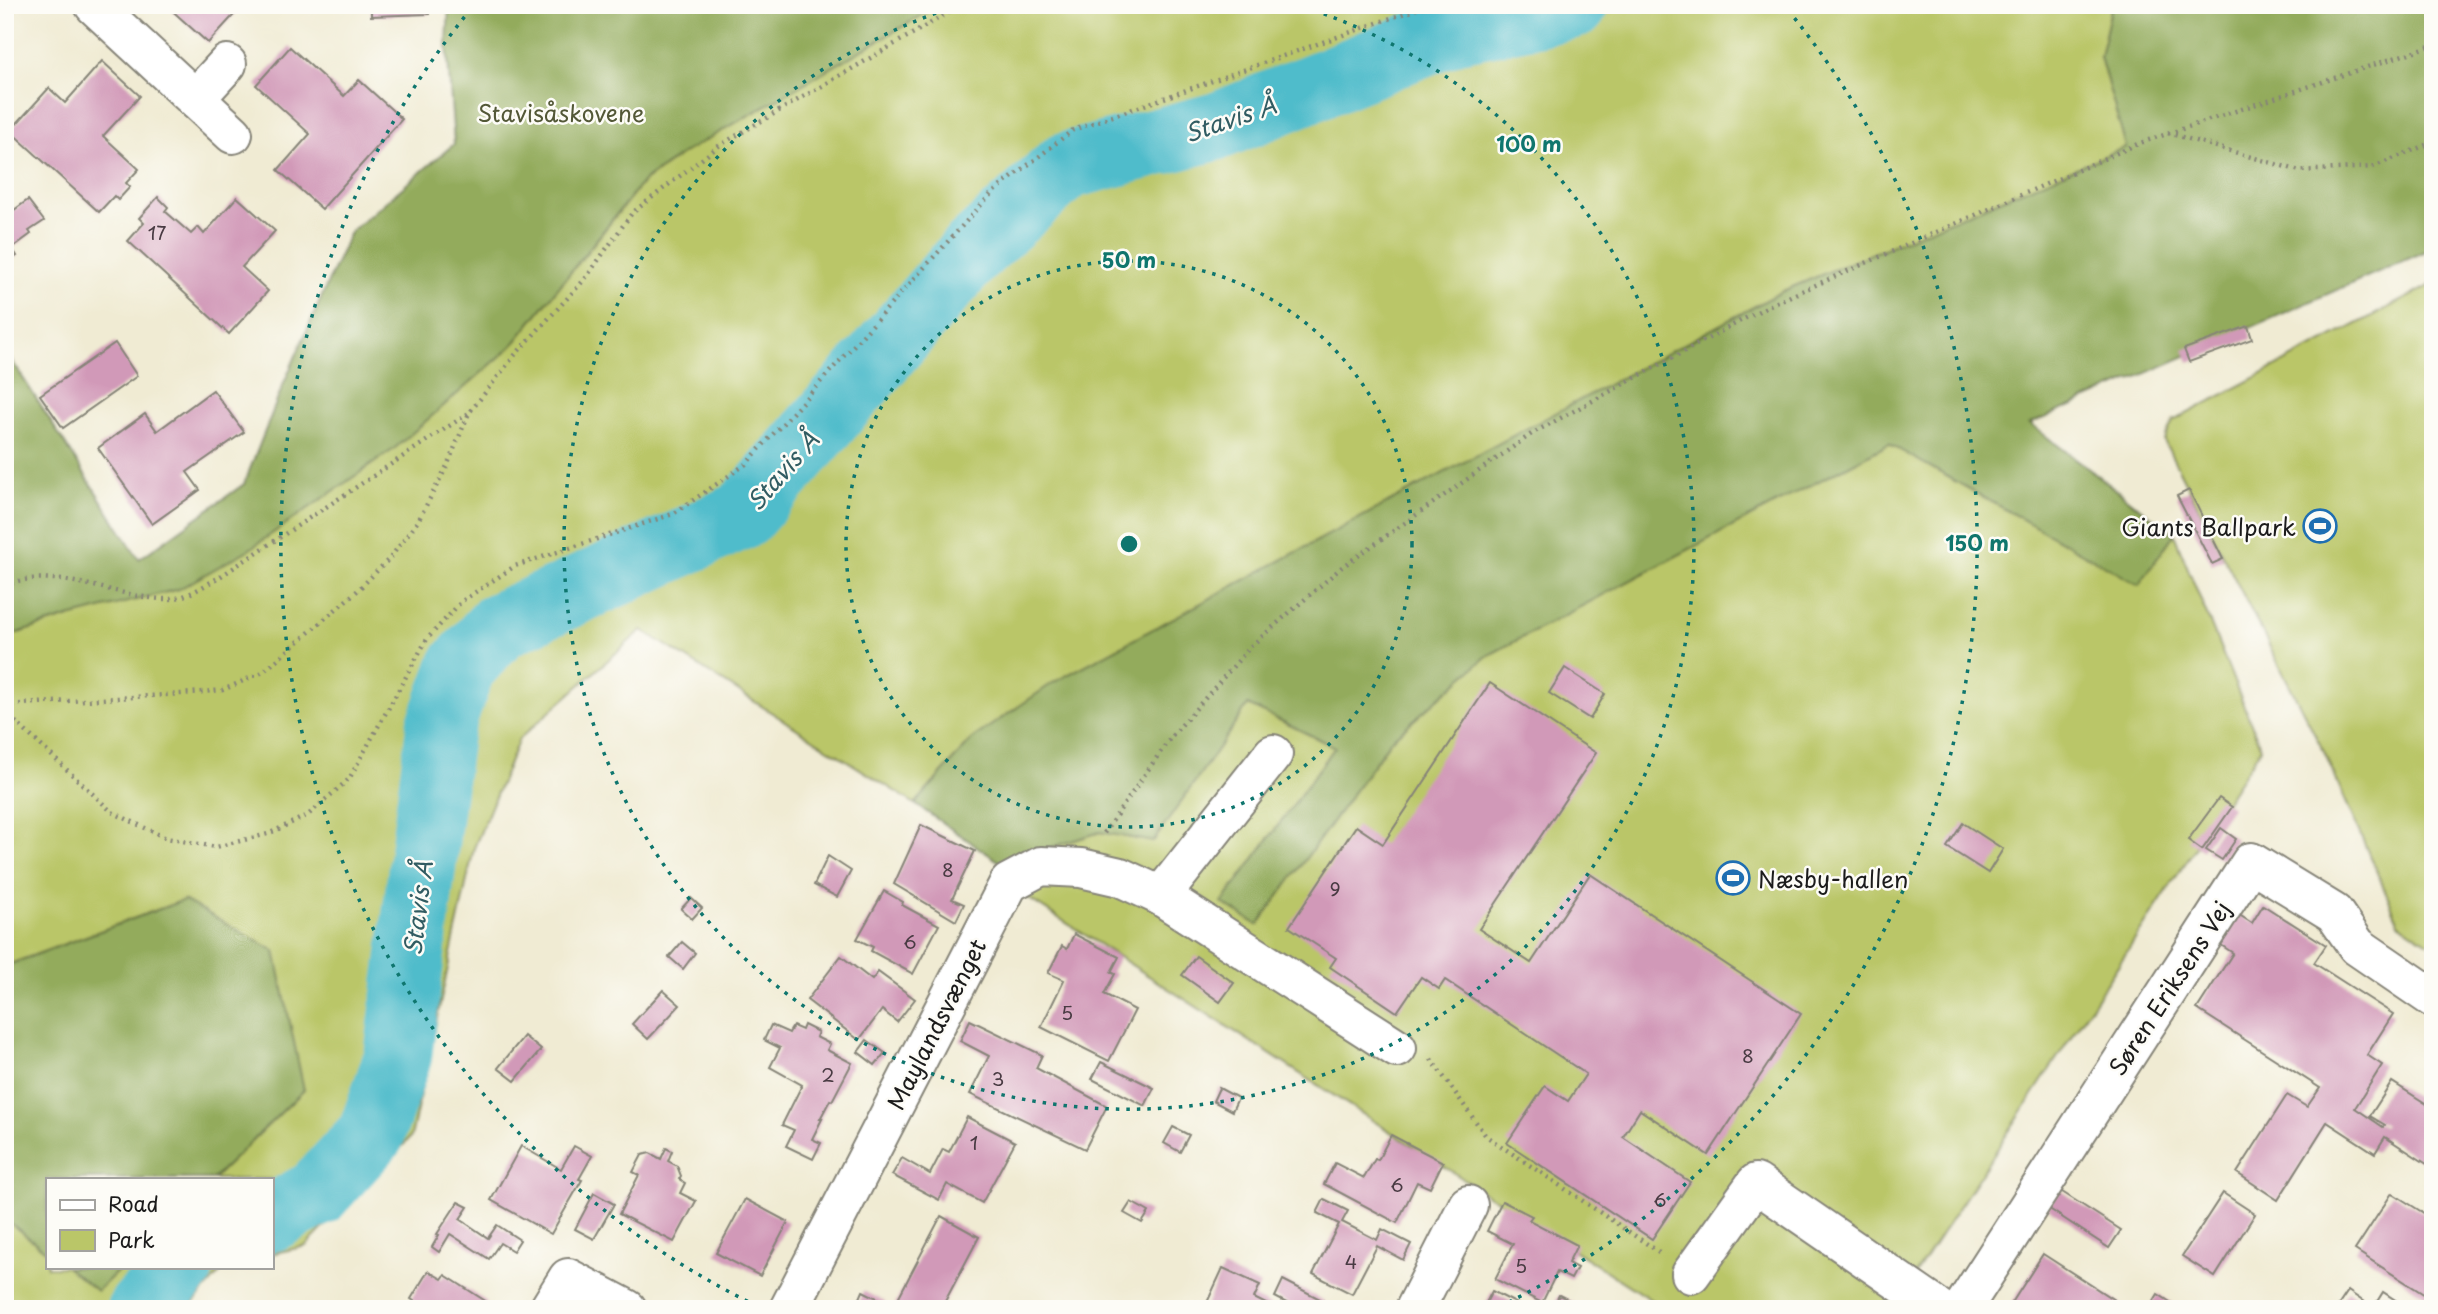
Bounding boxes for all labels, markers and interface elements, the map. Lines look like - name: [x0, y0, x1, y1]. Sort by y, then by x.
- water label: Stavis Å: [1179, 85, 1282, 150]
- park label: Stavisåskovene: [478, 95, 644, 130]
- text: 100 m: [1496, 127, 1562, 159]
- house number: 17: [148, 218, 166, 246]
- text: 50 m: [1102, 243, 1156, 275]
- water label: Stavis Å: [737, 422, 827, 518]
- sports icon: Giants Ballpark: [2301, 507, 2339, 545]
- place label: Giants Ballpark: [2121, 509, 2296, 544]
- text: 150 m: [1945, 526, 2009, 558]
- centre of rings: [1117, 532, 1141, 556]
- house number: 8: [942, 855, 954, 883]
- water label: Stavis Å: [393, 858, 441, 957]
- sports icon: Næsby-hallen: [1714, 859, 1752, 897]
- place label: Næsby-hallen: [1758, 861, 1909, 896]
- house number: 9: [1329, 874, 1341, 902]
- street label: Søren Eriksens Vej: [2099, 894, 2239, 1082]
- house number: 6: [903, 927, 917, 955]
- street label: Maylandsvænget: [878, 932, 994, 1116]
- house number: 5: [1061, 998, 1073, 1026]
- house number: 8: [1742, 1041, 1754, 1069]
- house number: 2: [821, 1060, 835, 1088]
- house number: 3: [992, 1064, 1004, 1092]
- house number: 1: [970, 1128, 978, 1156]
- house number: 6: [1390, 1170, 1404, 1198]
- legend: [46, 1178, 273, 1268]
- house number: 6: [1653, 1185, 1667, 1213]
- text: Road: [108, 1187, 159, 1219]
- text: Park: [108, 1223, 155, 1255]
- house number: 4: [1345, 1247, 1357, 1275]
- house number: 5: [1515, 1251, 1527, 1279]

